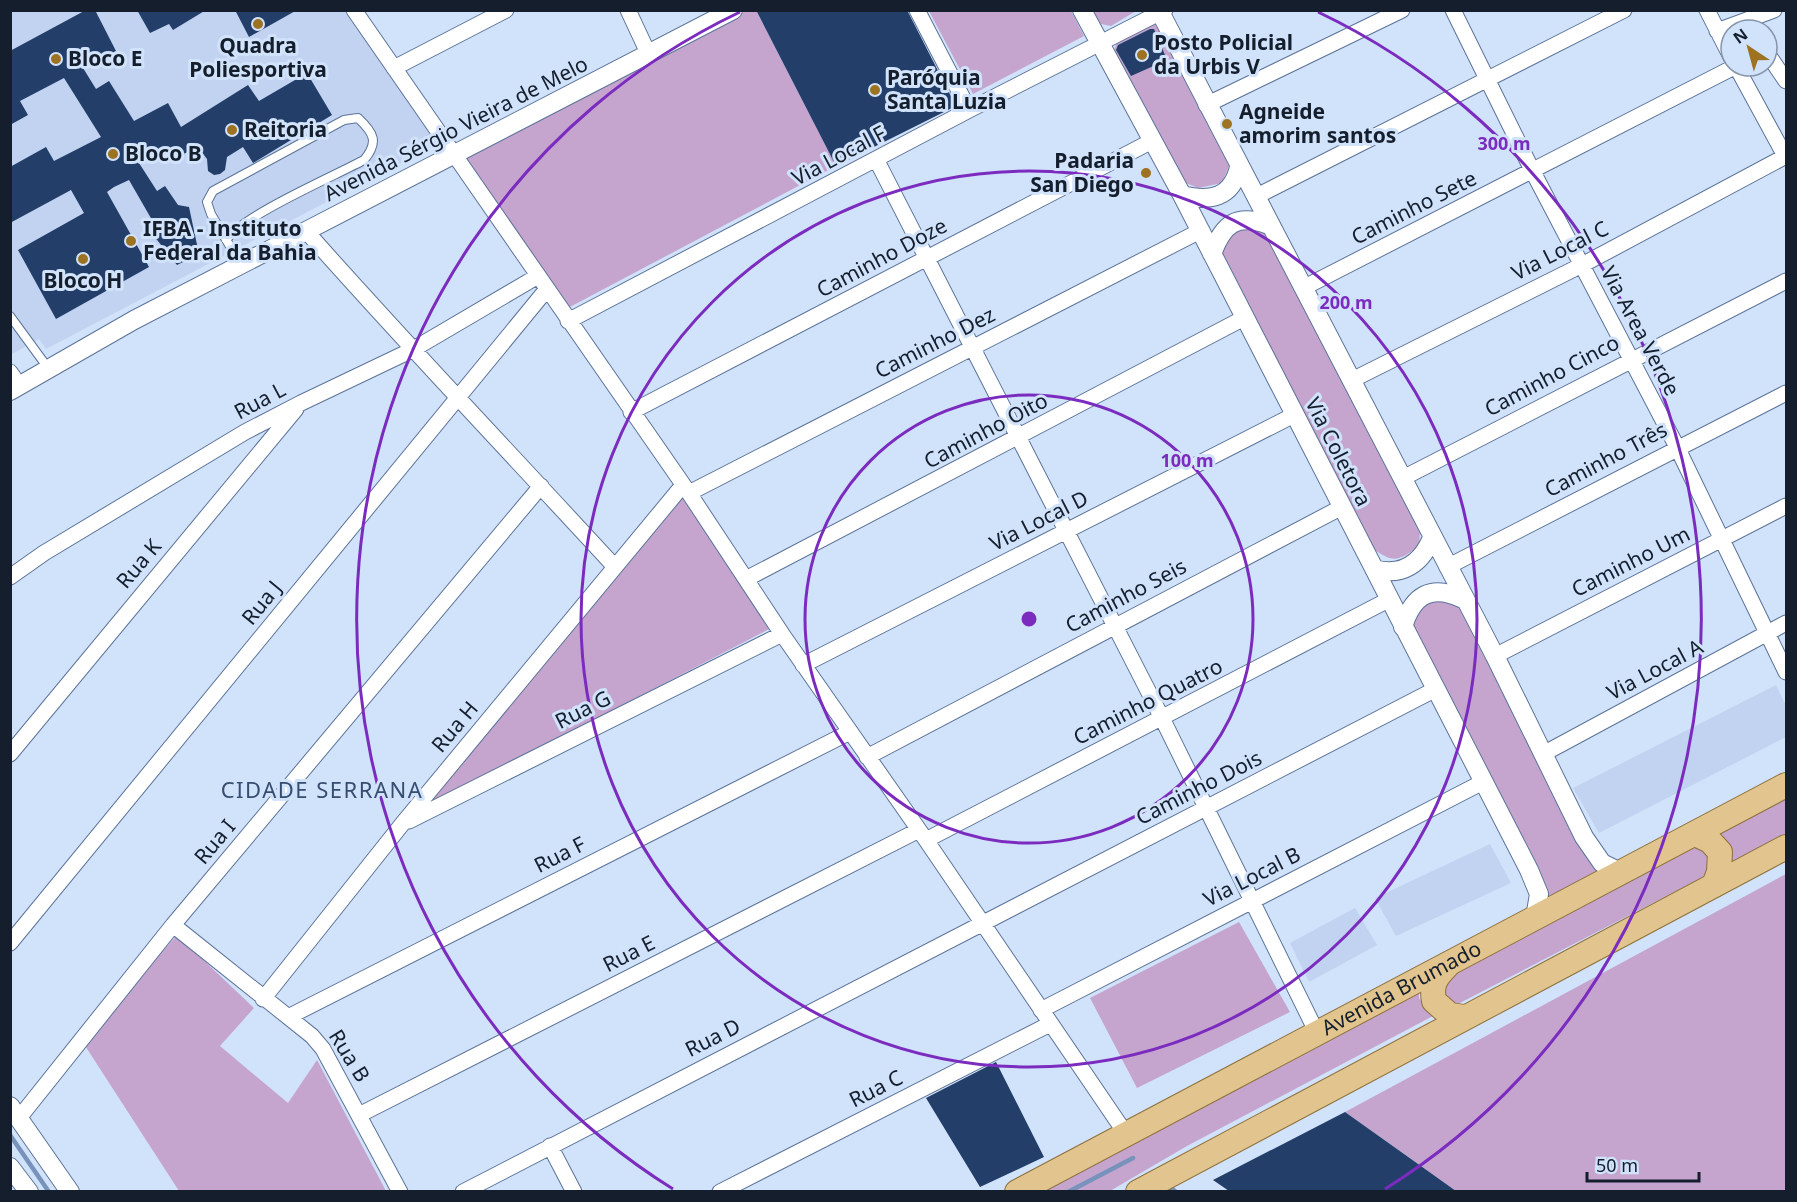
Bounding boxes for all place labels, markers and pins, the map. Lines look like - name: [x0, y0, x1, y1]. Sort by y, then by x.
- marker: Quadra Poliesportiva: [251, 17, 265, 31]
- place label: Posto Policial da Urbis V: [1154, 28, 1293, 80]
- place label: Quadra Poliesportiva: [189, 31, 327, 83]
- place label: Bloco E: [68, 44, 143, 72]
- marker: Posto Policial da Urbis V: [1135, 48, 1149, 62]
- marker: Bloco E: [49, 52, 63, 66]
- place label: Paróquia Santa Luzia: [887, 63, 1007, 115]
- marker: Paróquia Santa Luzia: [868, 83, 882, 97]
- place label: Agneide amorim santos: [1239, 97, 1396, 149]
- place label: Reitoria: [244, 115, 327, 143]
- marker: Agneide amorim santos: [1220, 117, 1234, 131]
- marker: Reitoria: [225, 123, 239, 137]
- place label: Bloco B: [125, 139, 202, 167]
- place label: Padaria San Diego: [1030, 146, 1134, 198]
- marker: Bloco B: [106, 147, 120, 161]
- marker: Padaria San Diego: [1139, 166, 1153, 180]
- place label: IFBA - Instituto Federal da Bahia: [143, 214, 317, 266]
- marker: IFBA - Instituto Federal da Bahia: [124, 234, 138, 248]
- marker: Bloco H: [76, 252, 90, 266]
- place label: Bloco H: [44, 266, 122, 294]
- centre of rings: [1019, 609, 1039, 629]

